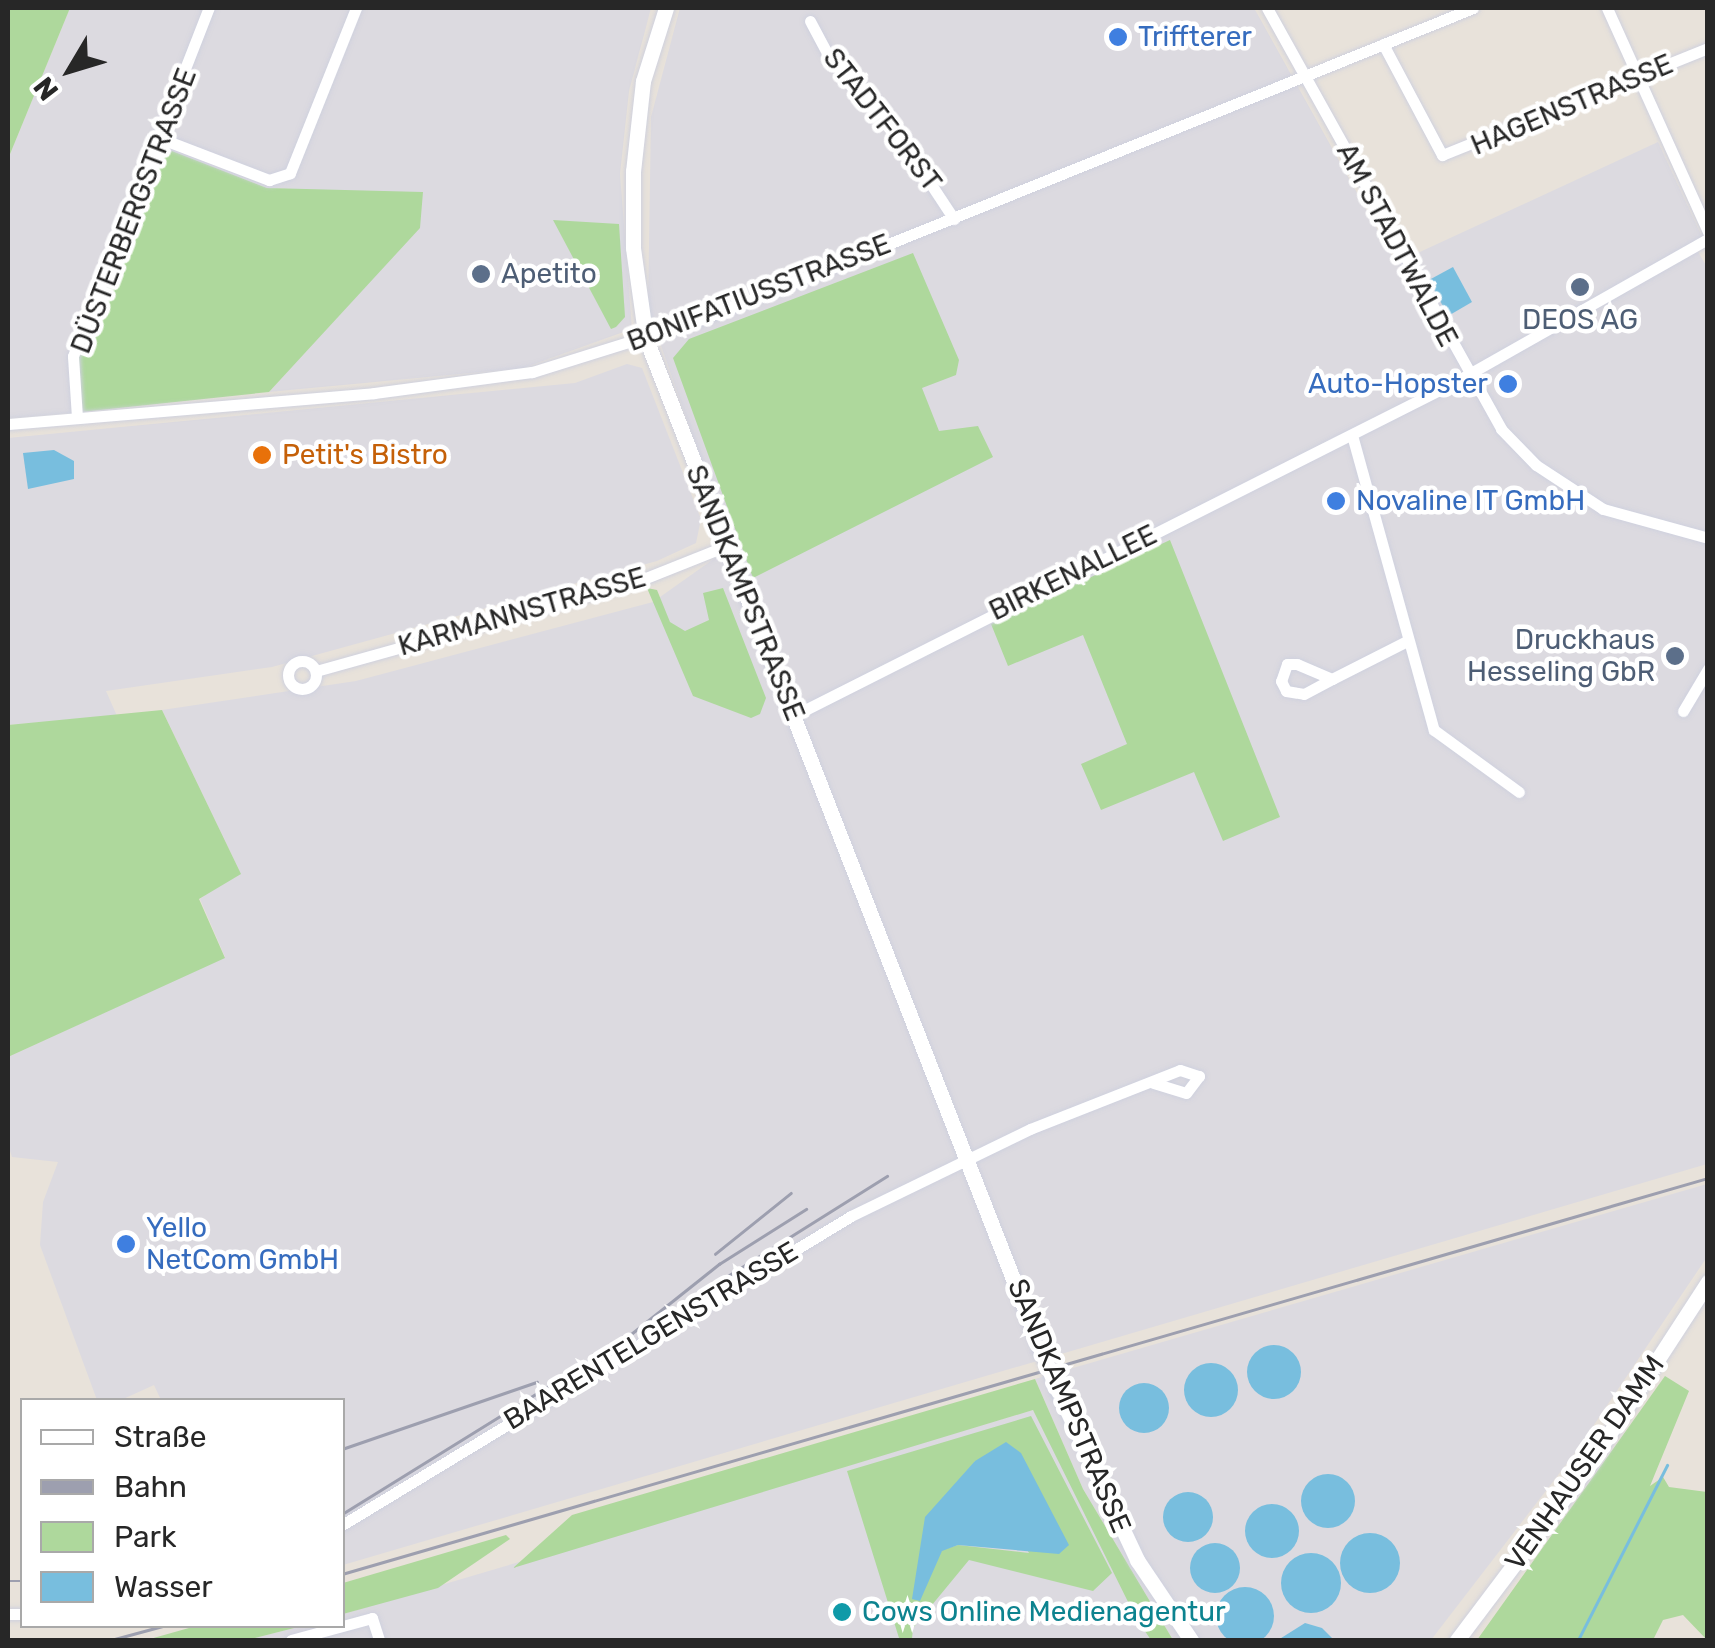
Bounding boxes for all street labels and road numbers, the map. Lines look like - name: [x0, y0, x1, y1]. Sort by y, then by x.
- street label: STADTFORST: [816, 42, 948, 198]
- street label: HAGENSTRASSE: [1466, 47, 1678, 163]
- street label: DÜSTERBERGSTRASSE: [64, 64, 204, 358]
- street label: AM STADTWALDE: [1329, 138, 1465, 352]
- street label: BONIFATIUSSTRASSE: [623, 227, 895, 359]
- street label: SANDKAMPSTRASSE: [678, 460, 812, 726]
- street label: BIRKENALLEE: [984, 518, 1162, 628]
- street label: KARMANNSTRASSE: [394, 561, 650, 663]
- street label: BAARENTELGENSTRASSE: [498, 1235, 804, 1437]
- street label: SANDKAMPSTRASSE: [1000, 1274, 1138, 1538]
- street label: VENHAUSER DAMM: [1498, 1349, 1672, 1577]

